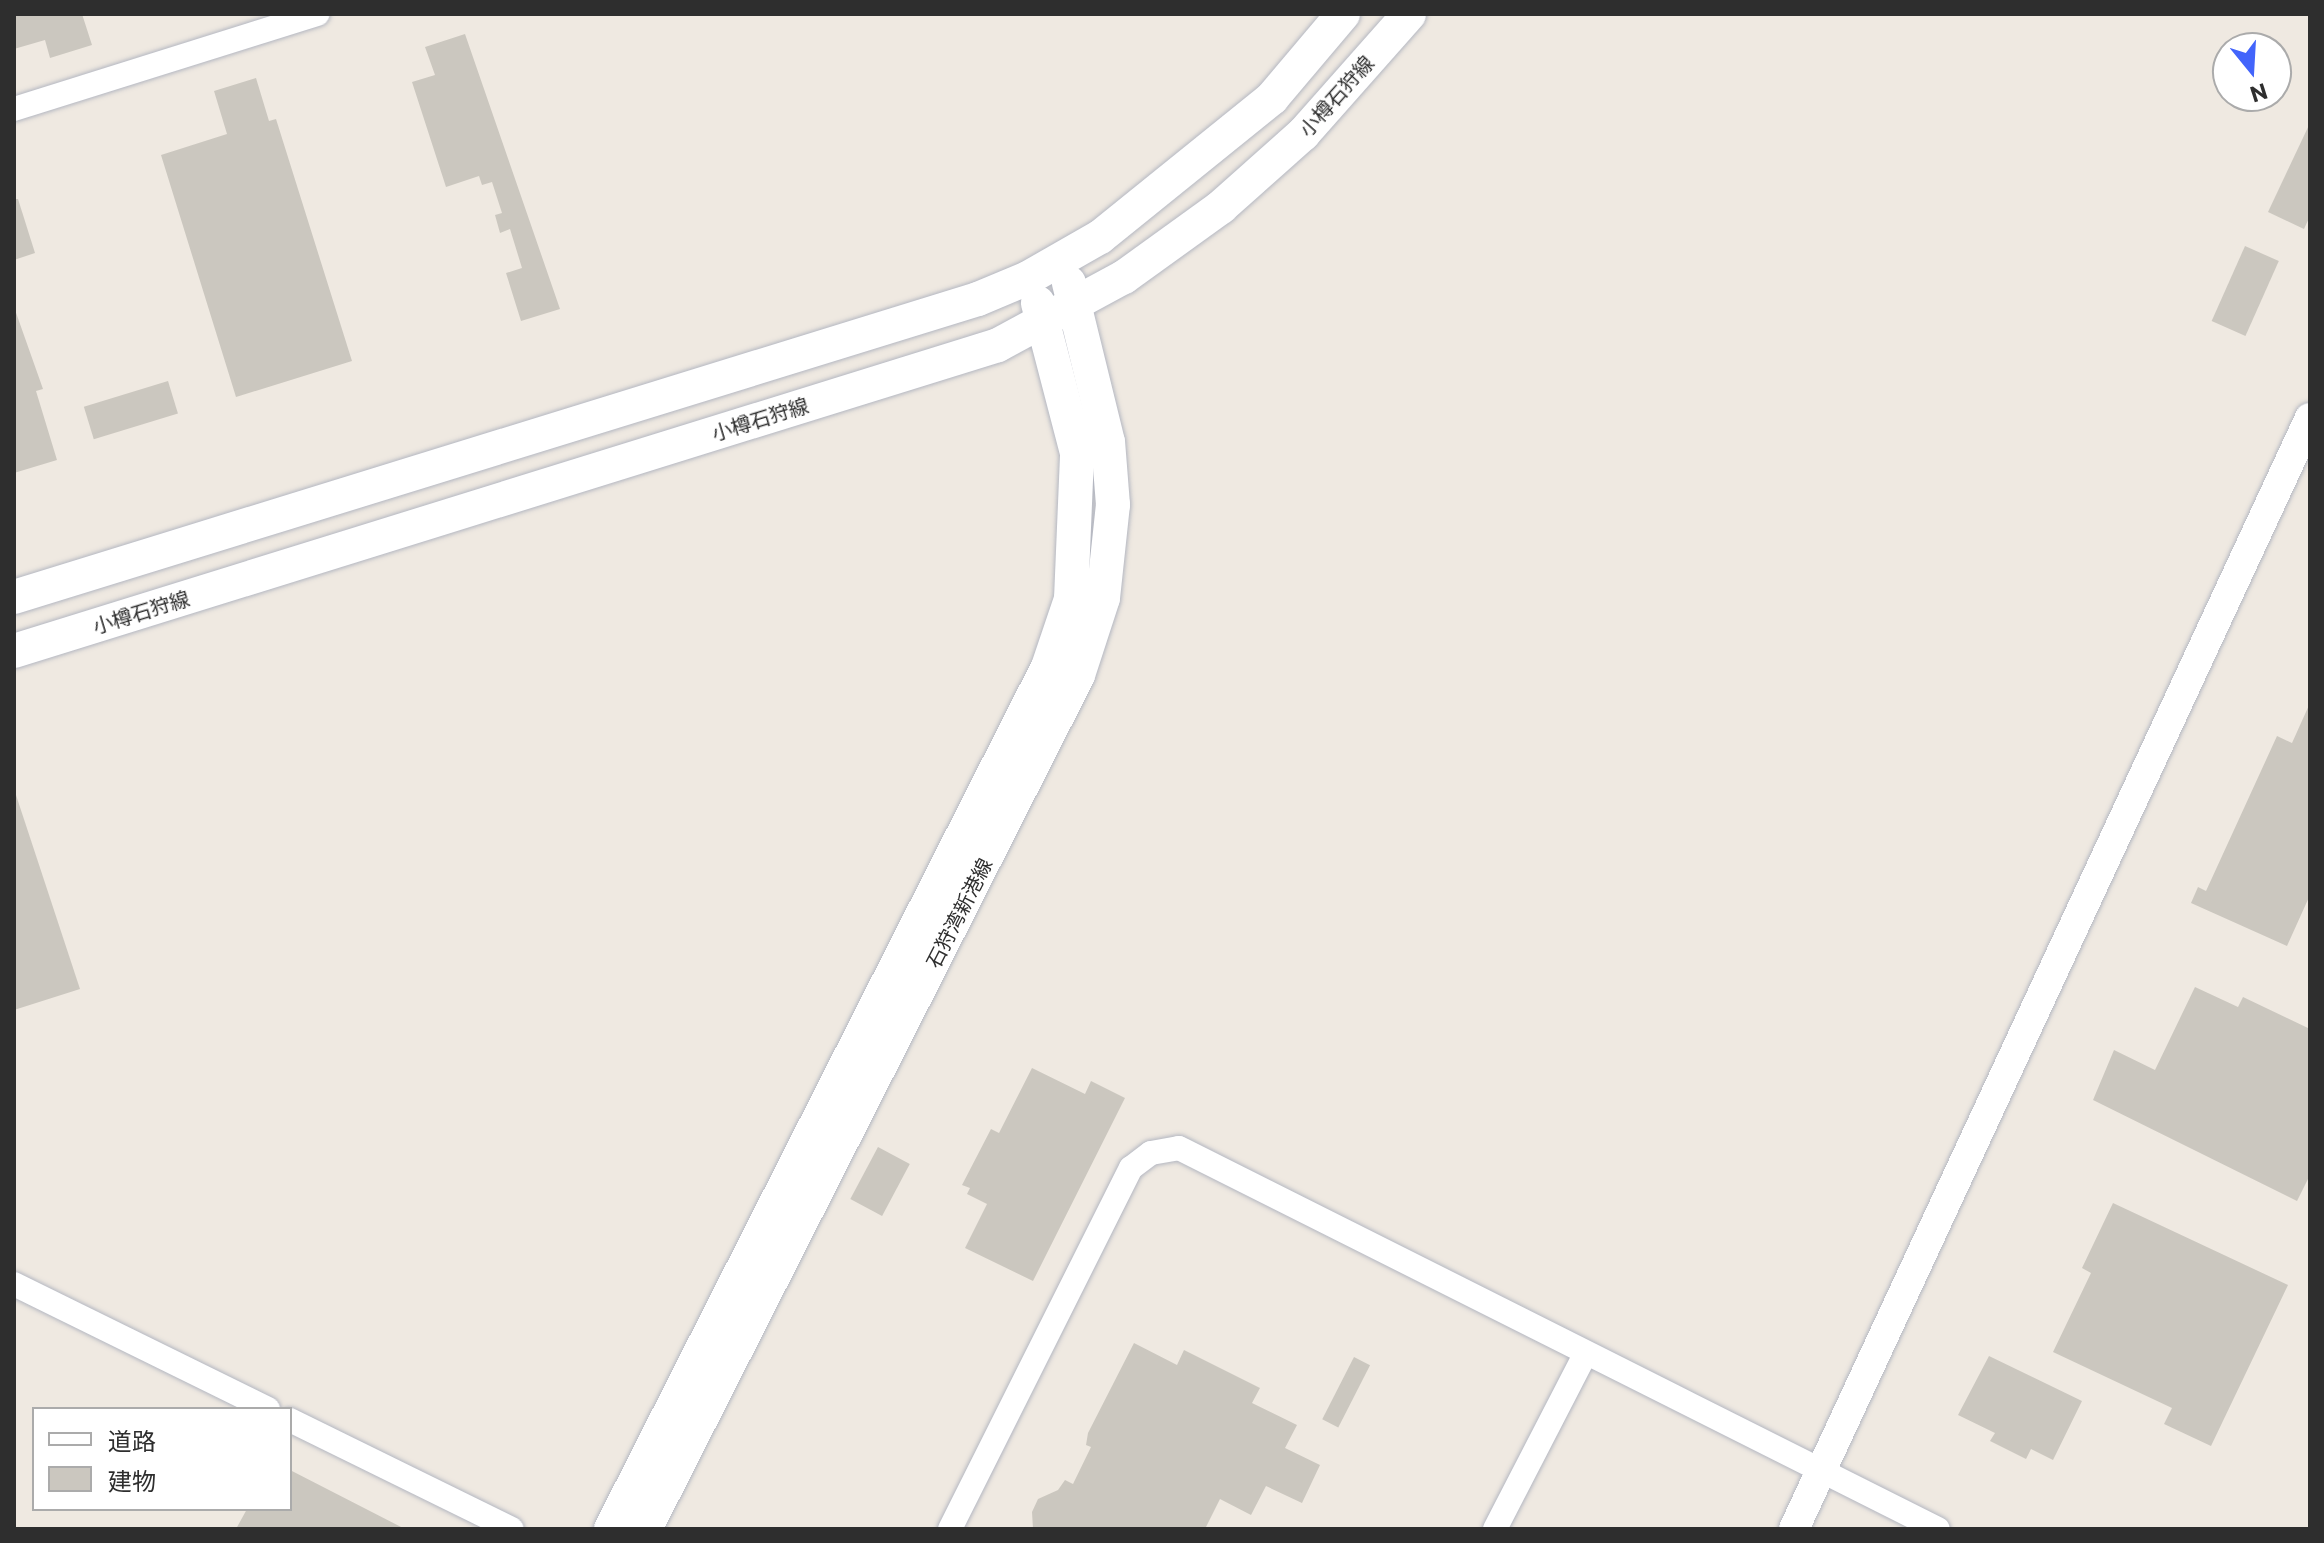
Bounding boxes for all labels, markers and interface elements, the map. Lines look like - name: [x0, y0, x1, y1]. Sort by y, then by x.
- north arrow: [2212, 32, 2292, 112]
- street label: 小樽石狩線: [1294, 51, 1378, 141]
- text: N: [2247, 78, 2271, 109]
- street label: 小樽石狩線: [709, 393, 811, 445]
- street label: 小樽石狩線: [90, 586, 192, 638]
- street label: 石狩湾新港線: [921, 854, 997, 972]
- legend: [32, 1407, 292, 1511]
- text: 道路: [108, 1426, 156, 1455]
- text: 建物: [108, 1466, 156, 1495]

